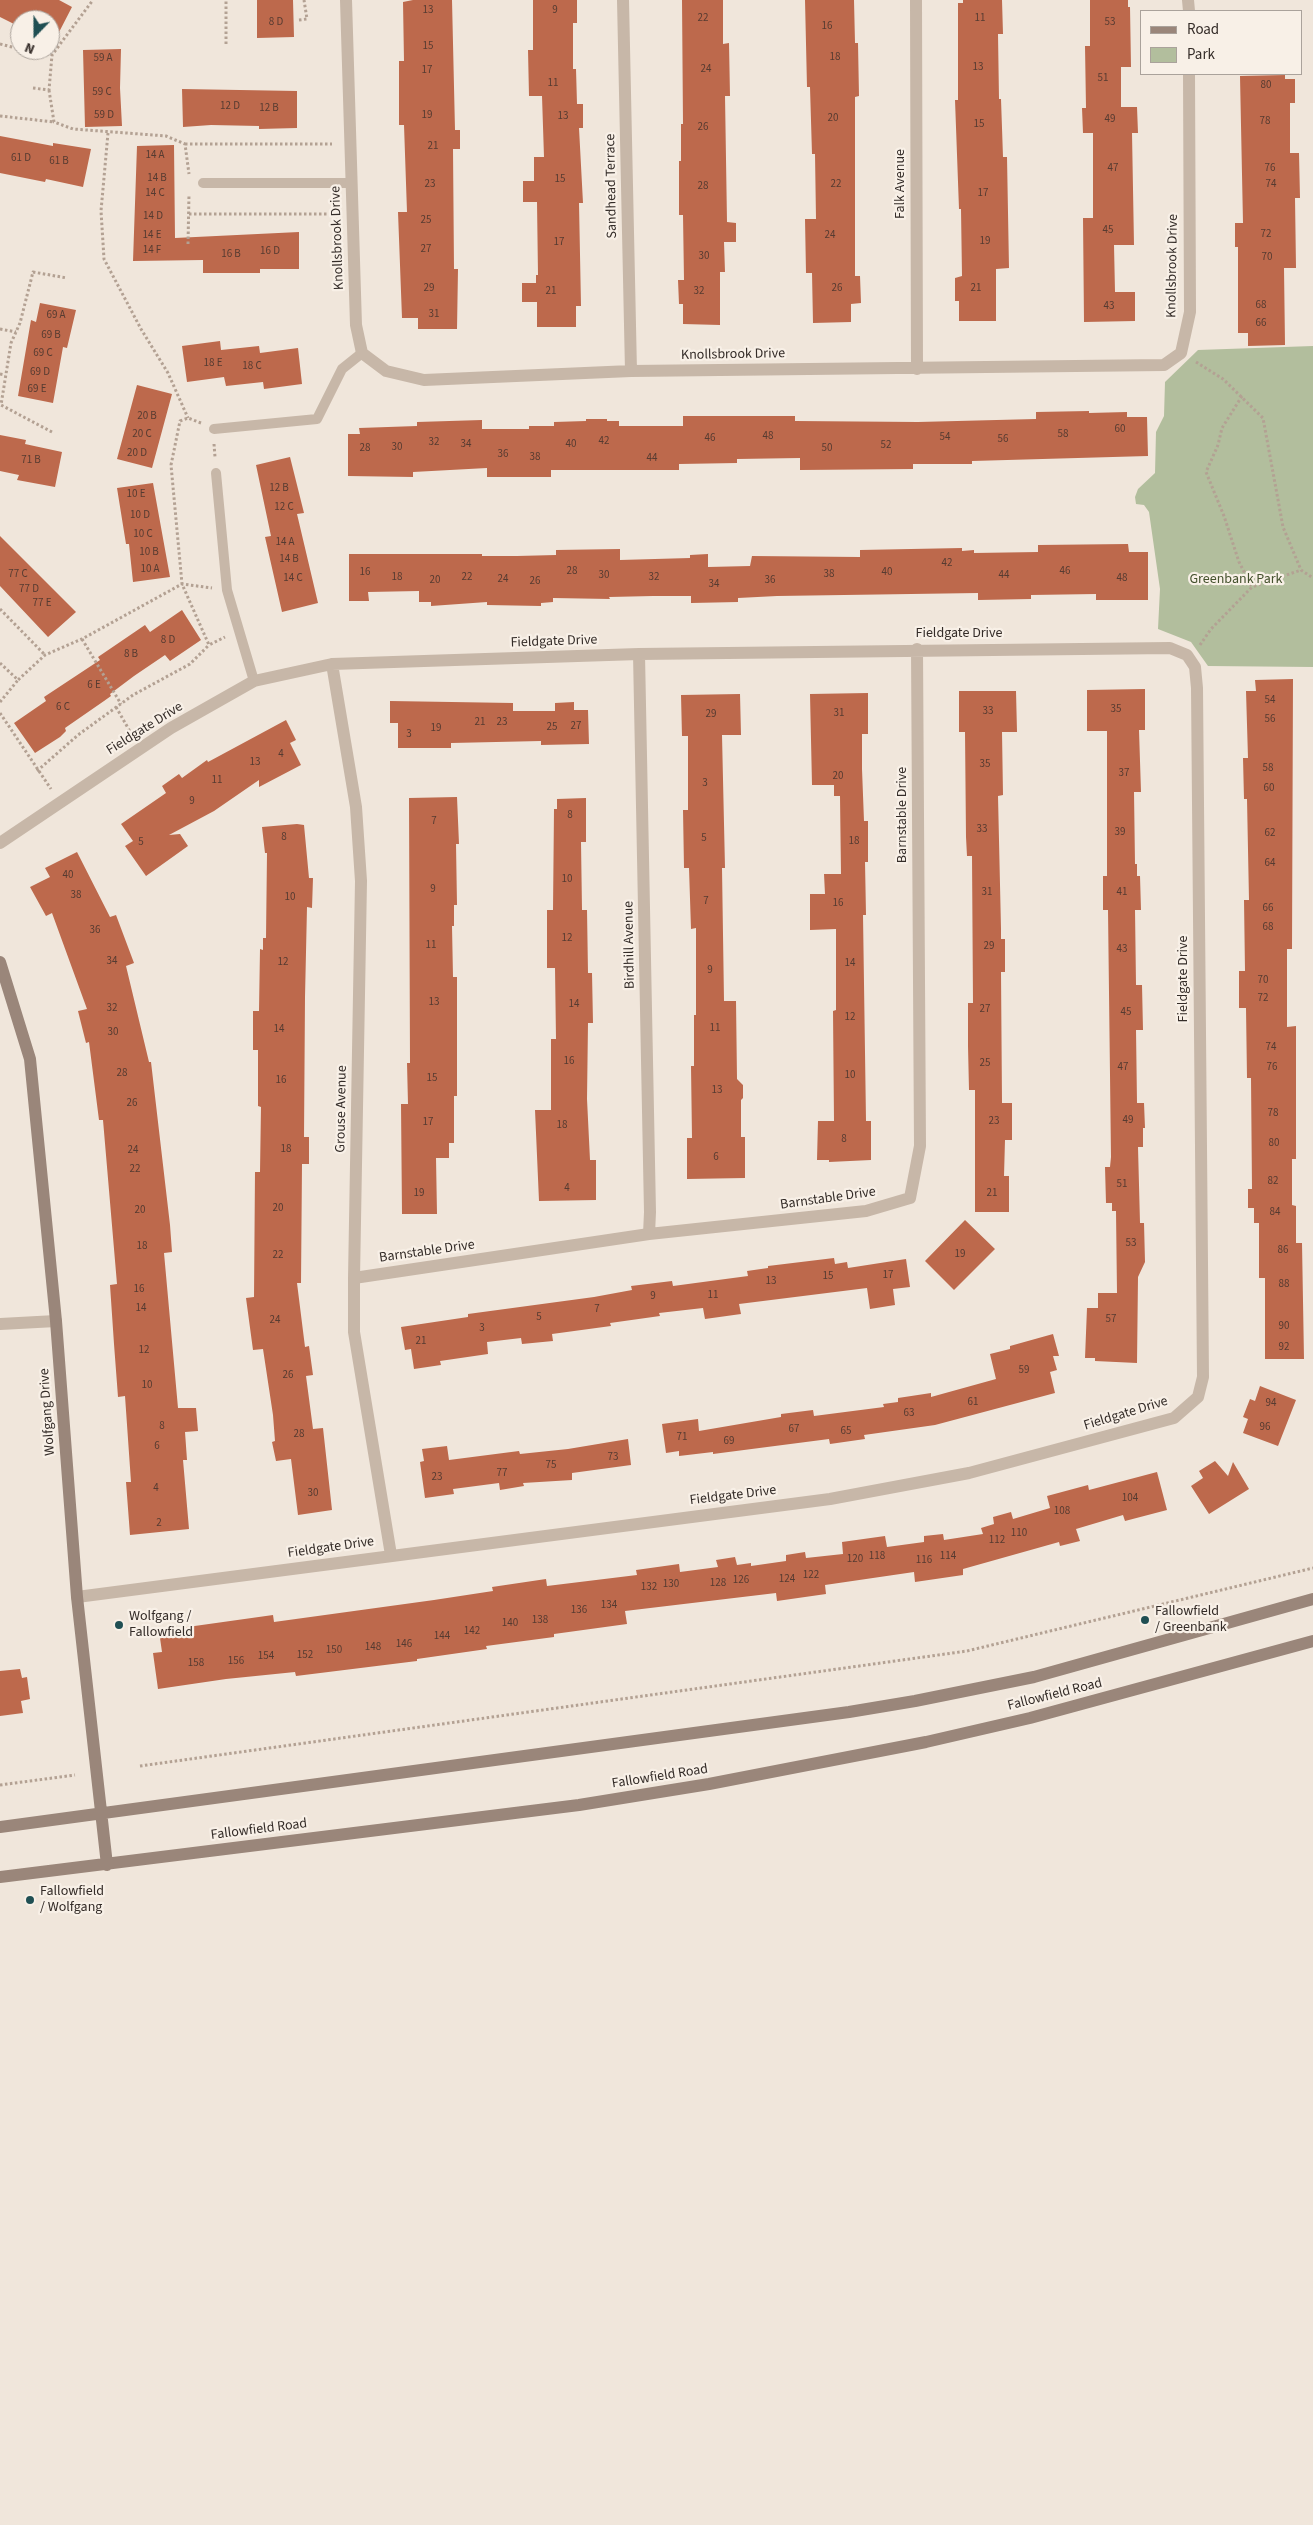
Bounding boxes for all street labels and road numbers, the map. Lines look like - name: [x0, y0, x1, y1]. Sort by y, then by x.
- street label: Sandhead Terrace: [603, 133, 621, 239]
- street label: Falk Avenue: [893, 149, 909, 219]
- street label: Knollsbrook Drive: [328, 186, 348, 290]
- street label: Knollsbrook Drive: [1164, 214, 1182, 318]
- street label: Knollsbrook Drive: [681, 346, 785, 364]
- street label: Fieldgate Drive: [916, 626, 1002, 642]
- street label: Fieldgate Drive: [510, 632, 598, 652]
- street label: Fieldgate Drive: [104, 699, 186, 759]
- street label: Barnstable Drive: [895, 767, 911, 863]
- street label: Birdhill Avenue: [621, 901, 639, 989]
- street label: Fieldgate Drive: [1176, 936, 1192, 1022]
- street label: Grouse Avenue: [333, 1065, 351, 1153]
- street label: Barnstable Drive: [779, 1184, 877, 1214]
- street label: Barnstable Drive: [378, 1237, 476, 1267]
- street label: Wolfgang Drive: [37, 1368, 59, 1456]
- street label: Fieldgate Drive: [1082, 1393, 1170, 1435]
- street label: Fieldgate Drive: [689, 1482, 777, 1510]
- street label: Fieldgate Drive: [287, 1534, 375, 1562]
- street label: Fallowfield Road: [1006, 1675, 1104, 1715]
- street label: Fallowfield Road: [611, 1761, 709, 1793]
- street label: Fallowfield Road: [210, 1816, 308, 1844]

